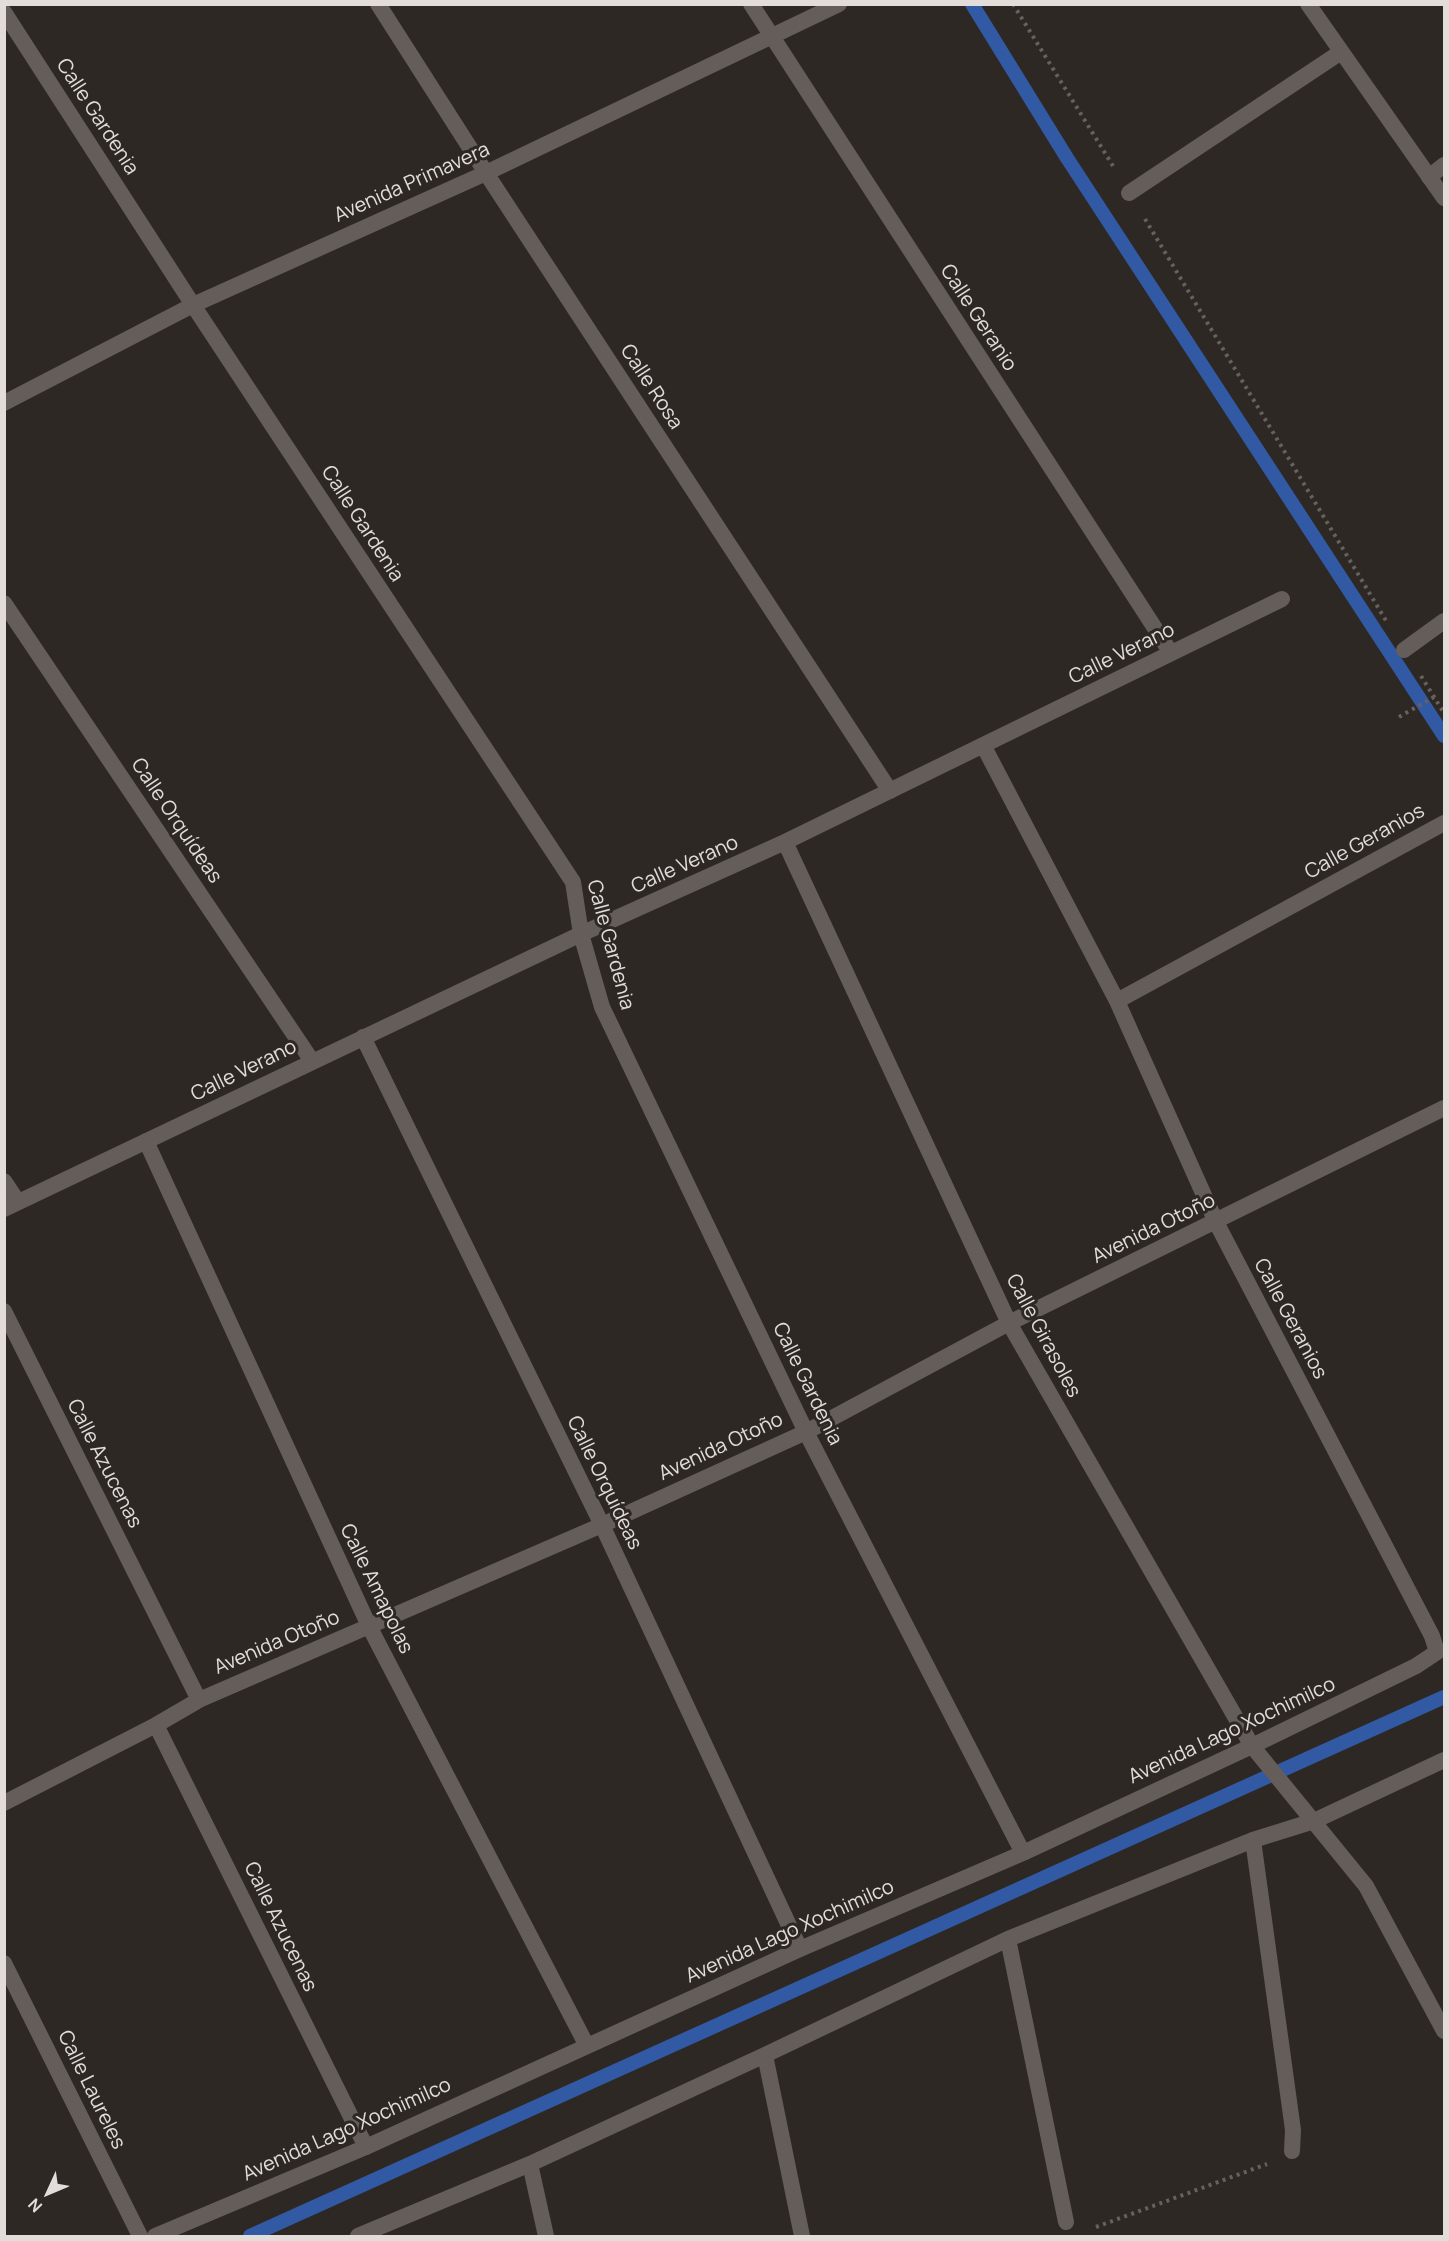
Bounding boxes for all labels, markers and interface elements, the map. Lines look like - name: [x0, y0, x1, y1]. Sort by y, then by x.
- street label: Calle Gardenia: [51, 54, 143, 180]
- street label: Avenida Primavera: [331, 138, 493, 228]
- street label: Calle Geranio: [935, 260, 1021, 376]
- street label: Calle Rosa: [615, 340, 687, 434]
- street label: Calle Gardenia: [316, 461, 408, 587]
- street label: Calle Verano: [1065, 618, 1179, 690]
- street label: Calle Orquídeas: [125, 754, 227, 888]
- street label: Calle Geranios: [1301, 799, 1429, 885]
- street label: Calle Verano: [628, 831, 742, 899]
- street label: Calle Gardenia: [581, 877, 639, 1013]
- street label: Calle Verano: [187, 1035, 301, 1107]
- street label: Avenida Otoño: [1088, 1189, 1220, 1269]
- street label: Calle Geranios: [1248, 1255, 1332, 1383]
- street label: Calle Girasoles: [1000, 1270, 1086, 1402]
- street label: Calle Gardenia: [767, 1319, 847, 1449]
- street label: Calle Azucenas: [61, 1396, 147, 1532]
- street label: Avenida Otoño: [655, 1408, 787, 1486]
- street label: Calle Orquídeas: [561, 1412, 647, 1554]
- street label: Calle Amapolas: [334, 1520, 418, 1658]
- street label: Avenida Otoño: [211, 1606, 343, 1680]
- street label: Avenida Lago Xochimilco: [1125, 1672, 1339, 1790]
- street label: Calle Azucenas: [238, 1858, 322, 1996]
- street label: Avenida Lago Xochimilco: [682, 1875, 898, 1989]
- street label: Calle Laureles: [52, 2027, 130, 2153]
- street label: Avenida Lago Xochimilco: [239, 2073, 455, 2187]
- north arrow: [18, 2163, 78, 2223]
- text: N: [23, 2194, 47, 2217]

